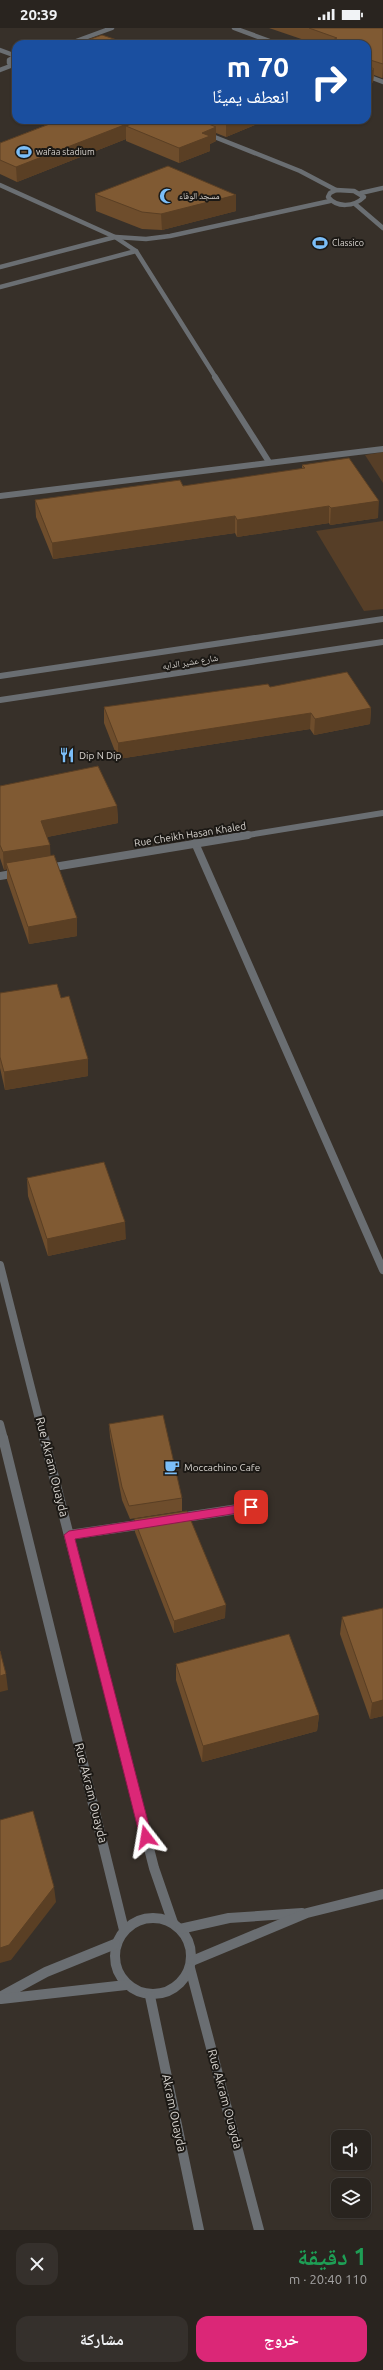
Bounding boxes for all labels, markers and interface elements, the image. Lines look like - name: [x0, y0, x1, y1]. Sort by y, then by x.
- text: 20:39: [20, 6, 58, 23]
- text: 70 m: [227, 51, 289, 82]
- icon: right: [303, 56, 355, 108]
- text: انعطف يمينًا: [212, 86, 289, 106]
- sports icon: wafaa stadium: [15, 143, 33, 161]
- place label: wafaa stadium: [36, 147, 95, 157]
- mosque icon: مسجد الوفاء: [158, 187, 176, 205]
- place label: مسجد الوفاء: [179, 191, 220, 201]
- sports icon: Classico: [311, 234, 329, 252]
- place label: Classico: [332, 238, 364, 248]
- street label: شارع عشير الدايه: [161, 653, 219, 672]
- restaurant icon: Dip N Dip: [58, 746, 76, 764]
- place label: Dip N Dip: [79, 750, 122, 761]
- street label: Rue Cheikh Hasan Khaled: [133, 820, 247, 849]
- street label: Rue Akram Ouayda: [34, 1416, 71, 1518]
- cafe icon: Moccachino Cafe: [163, 1458, 181, 1476]
- place label: Moccachino Cafe: [184, 1462, 260, 1473]
- pin: [234, 1490, 268, 1524]
- icon: arrive: [240, 1496, 262, 1518]
- street label: Rue Akram Ouayda: [73, 1742, 110, 1844]
- position arrow: [125, 1816, 167, 1858]
- street label: Rue Akram Ouayda: [206, 2048, 245, 2150]
- street label: Akram Ouayda: [160, 2073, 189, 2153]
- map controls: [331, 2130, 371, 2218]
- button: sound: [331, 2130, 371, 2170]
- button: layers: [331, 2178, 371, 2218]
- button: close: [16, 2243, 58, 2285]
- text: 1 دقيقة: [297, 2243, 367, 2270]
- text: 110 m · 20:40: [289, 2272, 367, 2286]
- button: مشاركة: [16, 2316, 188, 2362]
- button: خروج: [196, 2316, 367, 2362]

